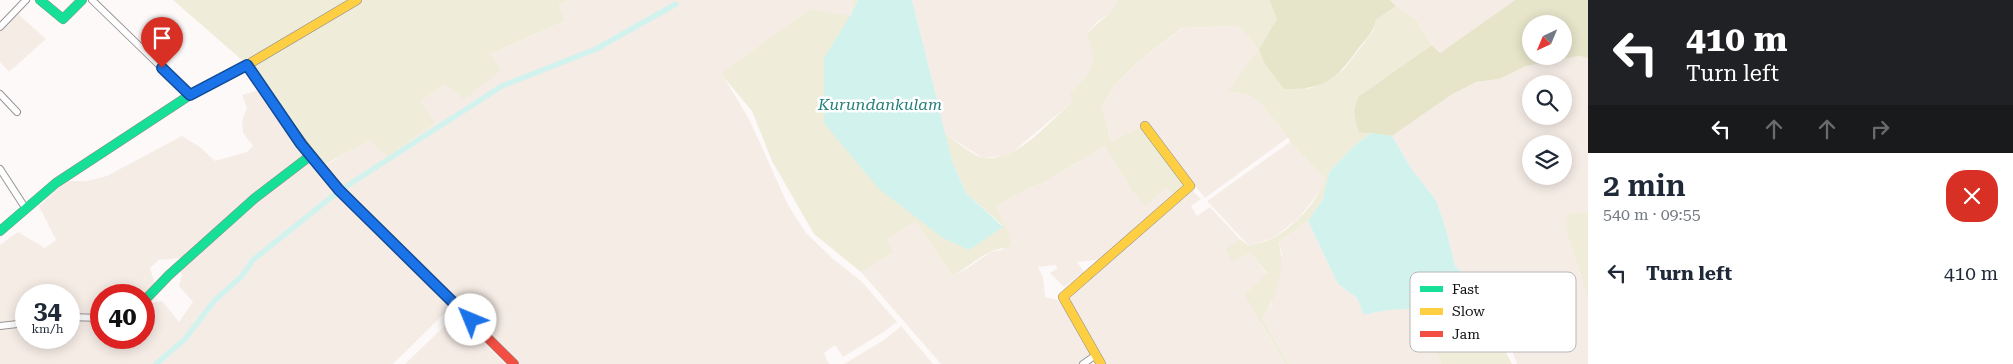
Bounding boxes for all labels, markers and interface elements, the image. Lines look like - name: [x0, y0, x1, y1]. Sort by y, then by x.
- north arrow: [1522, 15, 1572, 65]
- map controls: [1522, 15, 1572, 185]
- pin: [141, 17, 183, 68]
- text: 410 m: [1686, 19, 1787, 60]
- icon: left: [1603, 20, 1668, 85]
- icon: arrive: [148, 24, 176, 52]
- text: Turn left: [1686, 61, 1779, 86]
- button: search: [1522, 75, 1572, 125]
- water label: Kurundankulam: [817, 95, 942, 114]
- icon: left: [1707, 115, 1735, 143]
- icon: ahead: [1760, 115, 1788, 143]
- icon: ahead: [1813, 115, 1841, 143]
- icon: right: [1866, 115, 1894, 143]
- button: layers: [1522, 135, 1572, 185]
- text: 2 min: [1603, 168, 1686, 203]
- button: close: [1946, 170, 1998, 222]
- text: 540 m · 09:55: [1603, 205, 1701, 224]
- icon: left: [1603, 259, 1631, 287]
- text: Turn left: [1646, 262, 1732, 285]
- text: 410 m: [1944, 262, 1998, 285]
- legend: [1410, 272, 1576, 352]
- text: Fast: [1452, 281, 1479, 297]
- speed limit sign: 40: [90, 284, 155, 349]
- position arrow: [444, 293, 496, 345]
- text: 34: [33, 296, 62, 325]
- text: Slow: [1452, 303, 1485, 319]
- text: km/h: [31, 322, 64, 336]
- text: Jam: [1452, 326, 1480, 342]

